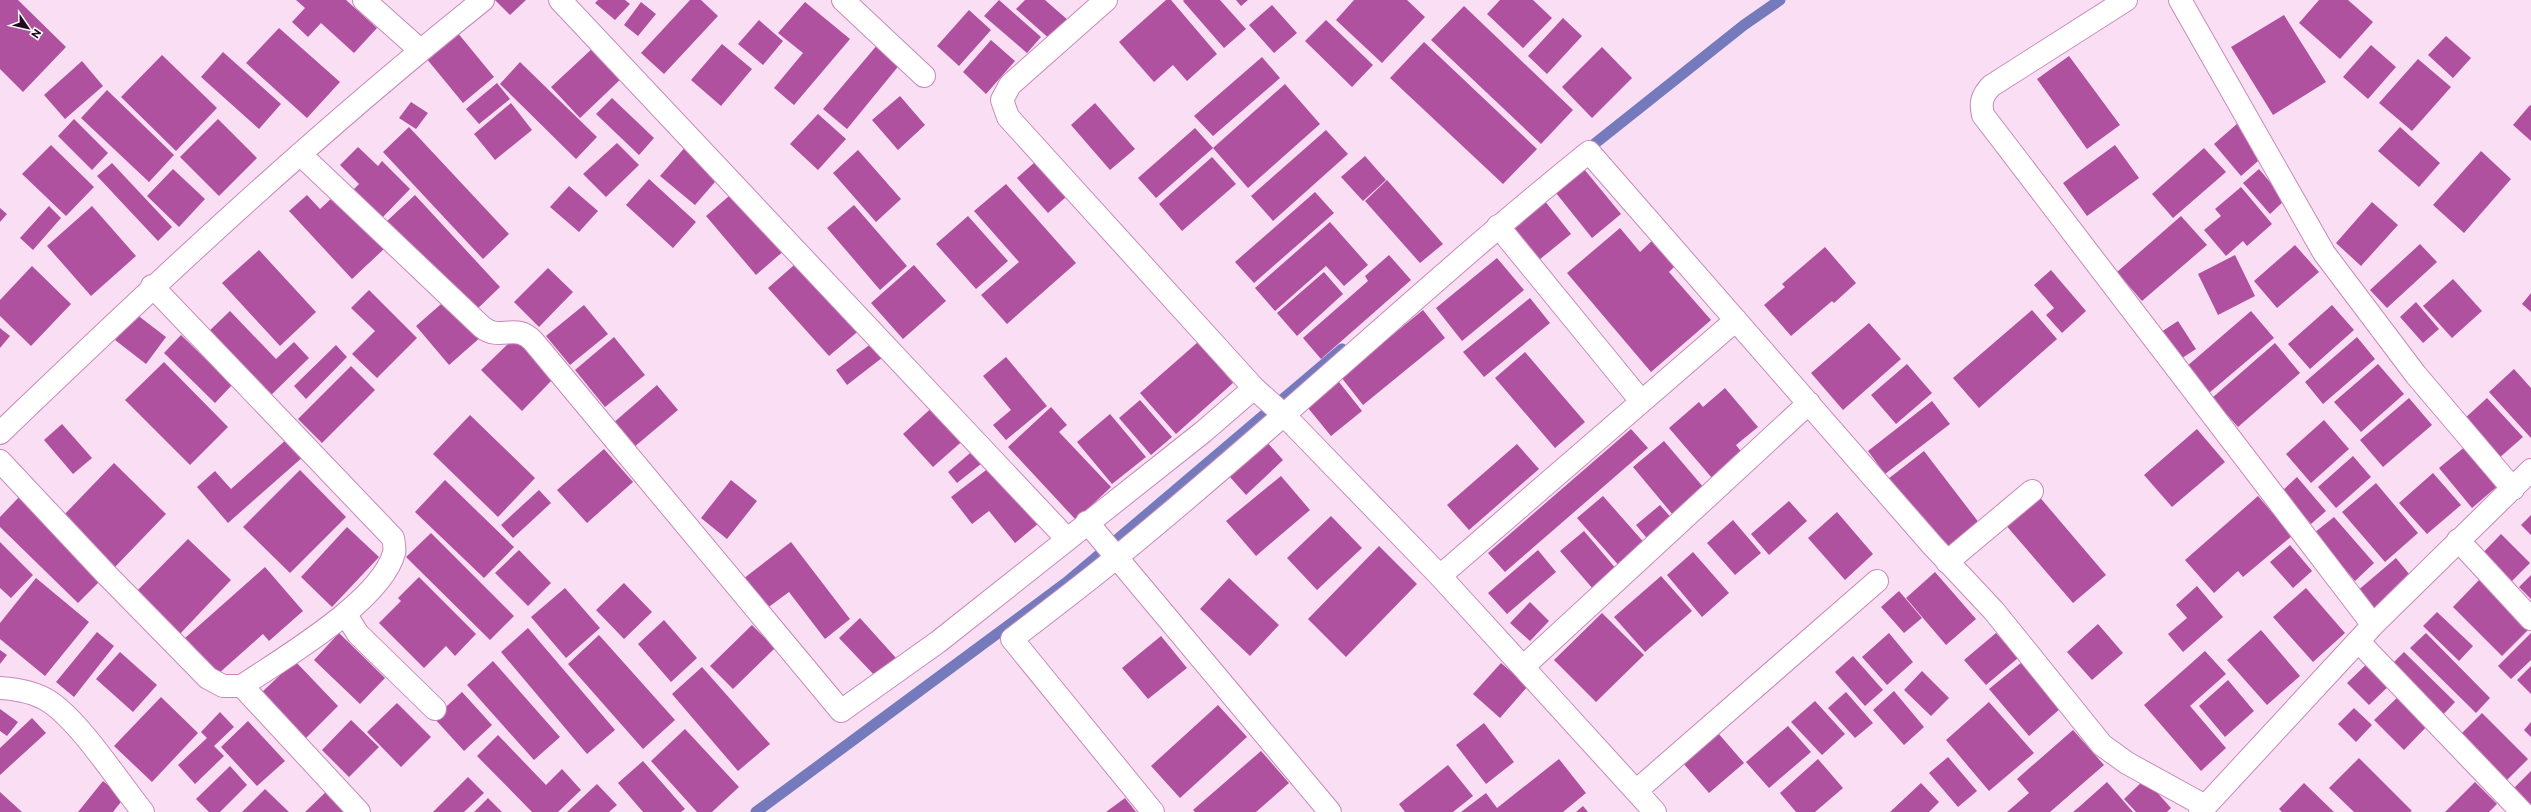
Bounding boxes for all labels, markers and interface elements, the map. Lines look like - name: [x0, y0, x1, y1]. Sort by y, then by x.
- north arrow: [8, 8, 48, 48]
- text: N: [29, 27, 44, 41]

